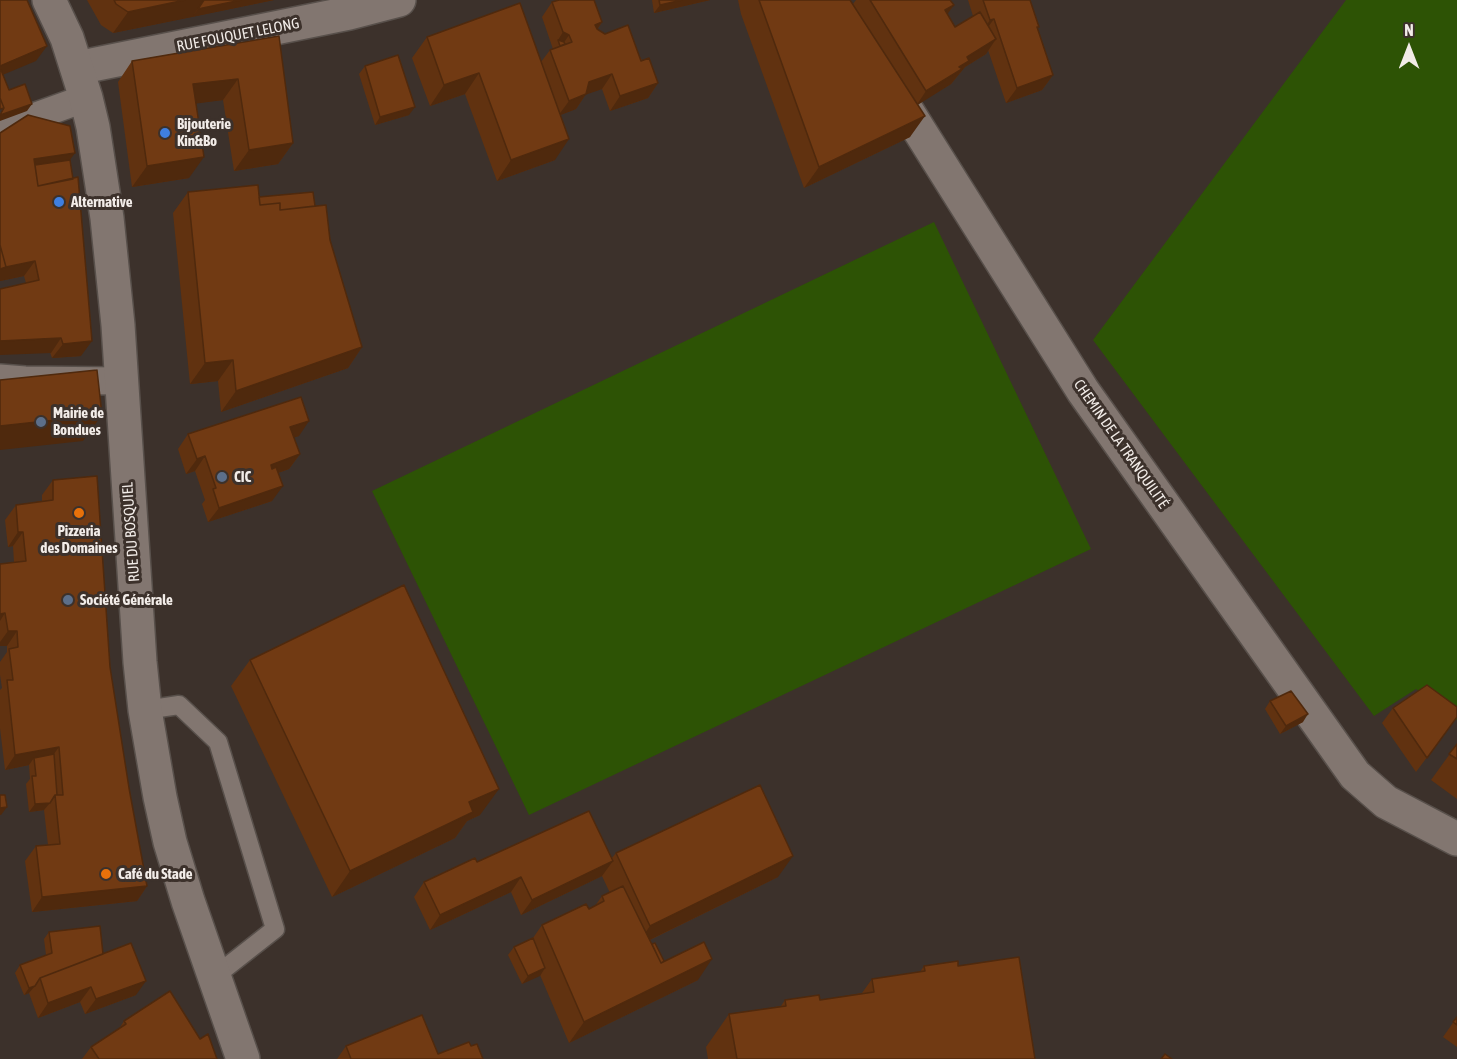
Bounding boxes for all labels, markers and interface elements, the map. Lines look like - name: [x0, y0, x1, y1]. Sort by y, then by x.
- street label: RUE FOUQUET LELONG: [175, 14, 301, 56]
- north arrow: [1379, 18, 1439, 78]
- text: N: [1404, 21, 1414, 39]
- place label: Bijouterie Kin&Bo: [177, 115, 231, 150]
- marker: Bijouterie Kin&Bo: [158, 126, 172, 140]
- place label: Alternative: [71, 193, 133, 211]
- marker: Alternative: [52, 195, 66, 209]
- street label: CHEMIN DE LA TRANQUILITÉ: [1070, 376, 1172, 512]
- place label: Mairie de Bondues: [53, 404, 104, 439]
- marker: Mairie de Bondues: [34, 415, 48, 429]
- place label: CIC: [234, 468, 251, 486]
- marker: CIC: [215, 470, 229, 484]
- street label: RUE DU BOSQUIEL: [119, 482, 143, 582]
- marker: Pizzeria des Domaines: [72, 506, 86, 520]
- place label: Pizzeria des Domaines: [40, 522, 118, 557]
- place label: Société Générale: [80, 591, 173, 609]
- marker: Société Générale: [61, 593, 75, 607]
- place label: Café du Stade: [118, 865, 193, 883]
- marker: Café du Stade: [99, 867, 113, 881]

